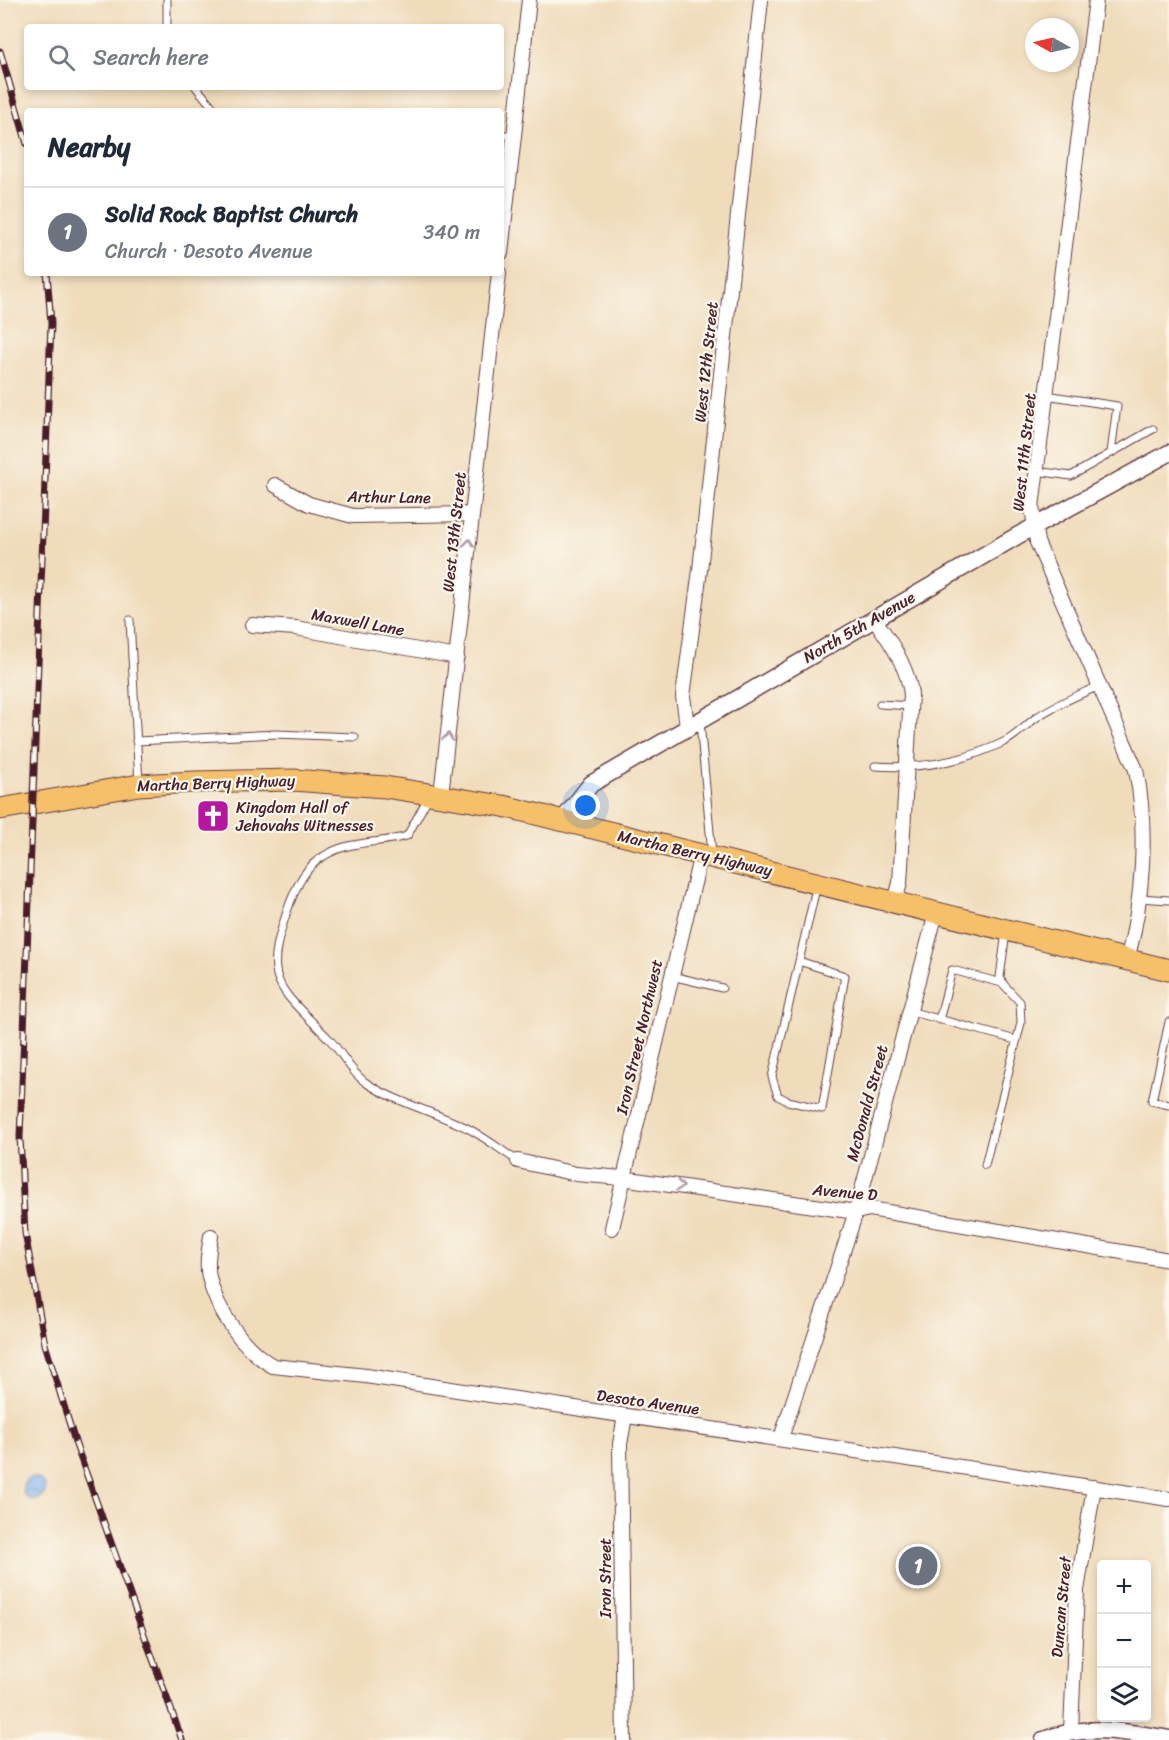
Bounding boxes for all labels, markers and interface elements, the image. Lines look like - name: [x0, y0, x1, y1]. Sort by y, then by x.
- north arrow: [1025, 18, 1079, 72]
- search box: [24, 24, 504, 90]
- text: Search here: [93, 38, 209, 77]
- icon: search: [45, 41, 78, 74]
- text: Nearby: [48, 124, 130, 170]
- text: Solid Rock Baptist Church: [105, 195, 358, 234]
- text: 1: [63, 215, 72, 250]
- text: 340 m: [423, 215, 480, 250]
- text: Church · Desoto Avenue: [105, 234, 312, 269]
- street label: West 12th Street: [685, 300, 727, 424]
- street label: West 11th Street: [1003, 391, 1045, 513]
- street label: West 13th Street: [433, 470, 475, 594]
- street label: Arthur Lane: [346, 482, 431, 512]
- one-way arrow: [462, 538, 475, 547]
- street label: North 5th Avenue: [797, 583, 921, 671]
- street label: Maxwell Lane: [309, 600, 407, 644]
- one-way arrow: [441, 732, 454, 741]
- street label: Martha Berry Highway: [136, 766, 296, 800]
- your location: [571, 791, 600, 820]
- place label: Kingdom Hall of Jehovahs Witnesses: [235, 793, 374, 840]
- church icon: Kingdom Hall of Jehovahs Witnesses: [195, 798, 231, 834]
- street label: Martha Berry Highway: [615, 821, 776, 885]
- street label: Iron Street Northwest: [607, 956, 671, 1119]
- street label: McDonald Street: [838, 1041, 896, 1165]
- street label: Avenue D: [810, 1175, 879, 1209]
- one-way arrow: [675, 1180, 685, 1192]
- street label: Desoto Avenue: [595, 1380, 702, 1424]
- street label: Iron Street: [591, 1538, 620, 1619]
- pin: 1: [898, 1544, 938, 1588]
- street label: Duncan Street: [1042, 1555, 1080, 1659]
- map controls: [1097, 1560, 1151, 1722]
- button: +: [1097, 1560, 1151, 1614]
- button: −: [1097, 1614, 1151, 1668]
- button: layers: [1097, 1668, 1151, 1722]

